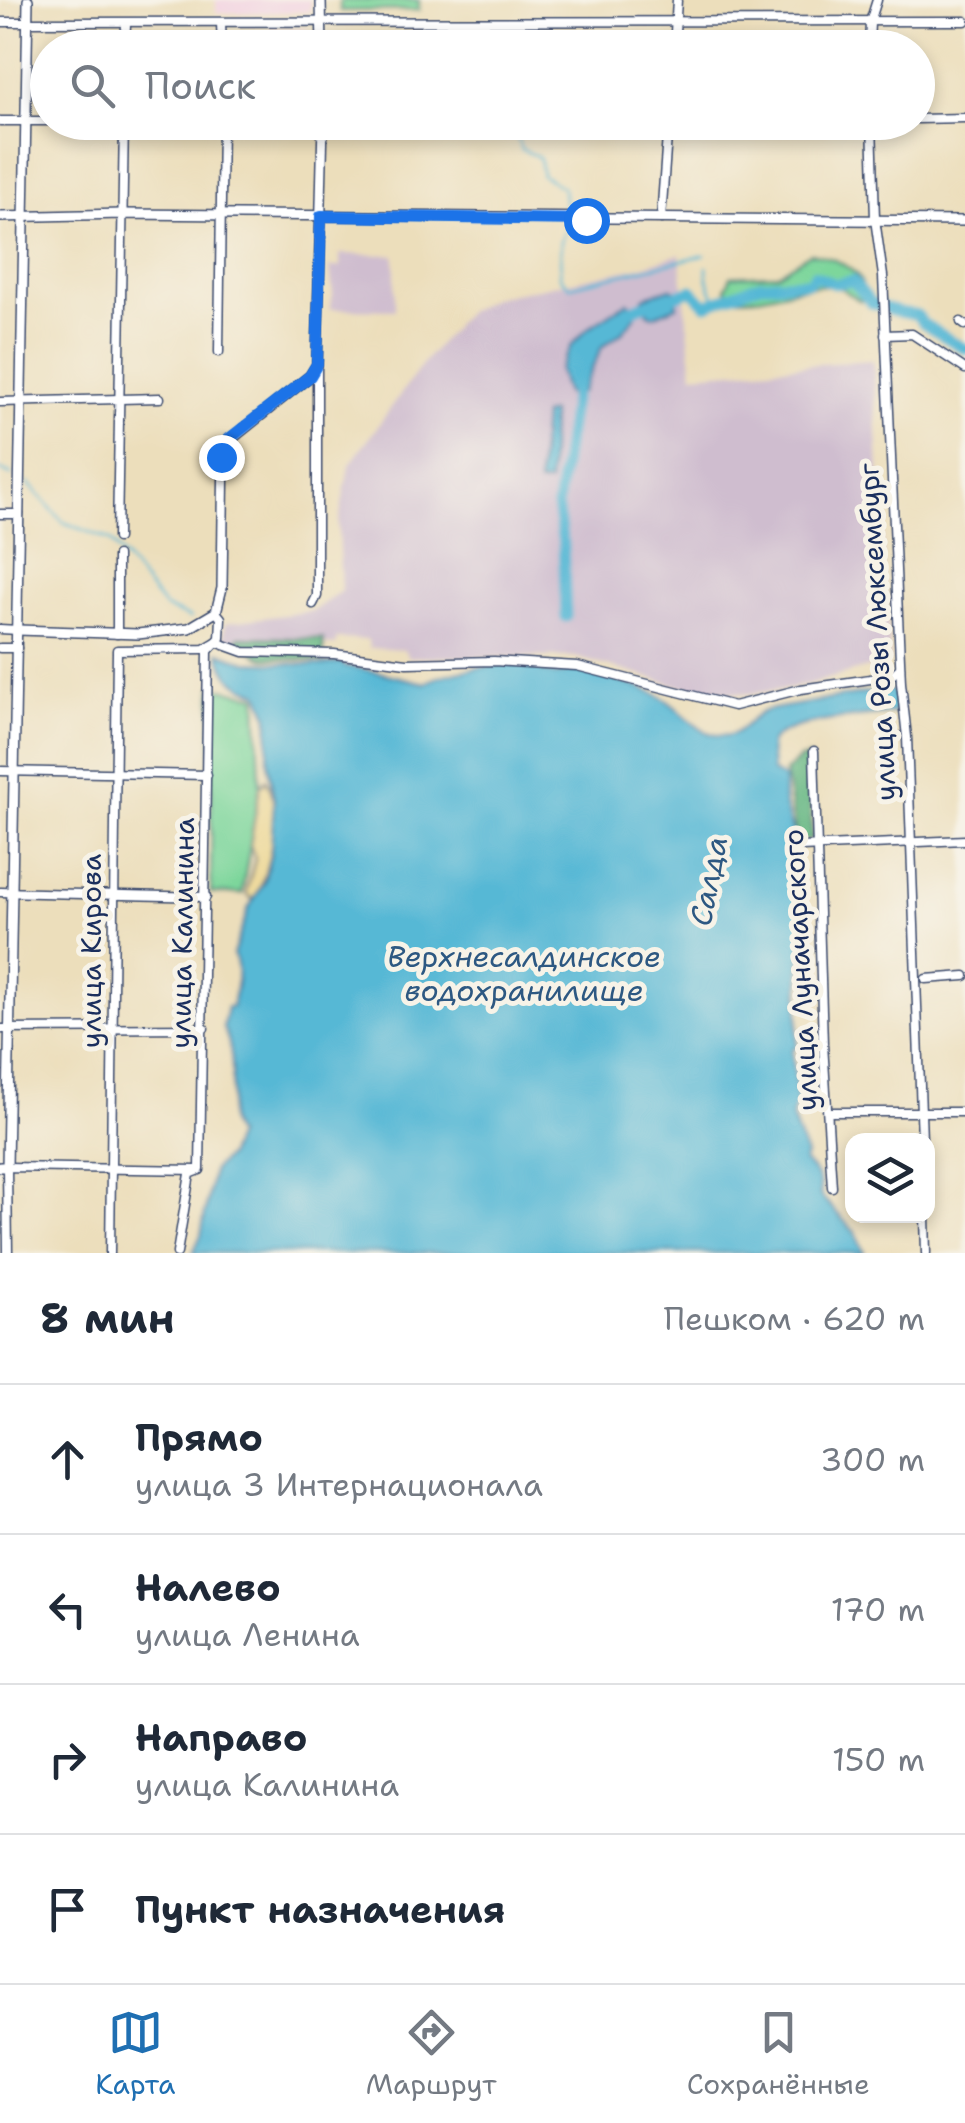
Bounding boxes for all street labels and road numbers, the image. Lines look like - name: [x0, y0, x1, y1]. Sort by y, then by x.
- street label: улица Розы Люксембург: [849, 461, 905, 802]
- street label: улица Калинина: [161, 817, 203, 1049]
- street label: улица Луначарского: [774, 828, 826, 1112]
- street label: улица Кирова: [72, 854, 110, 1048]

